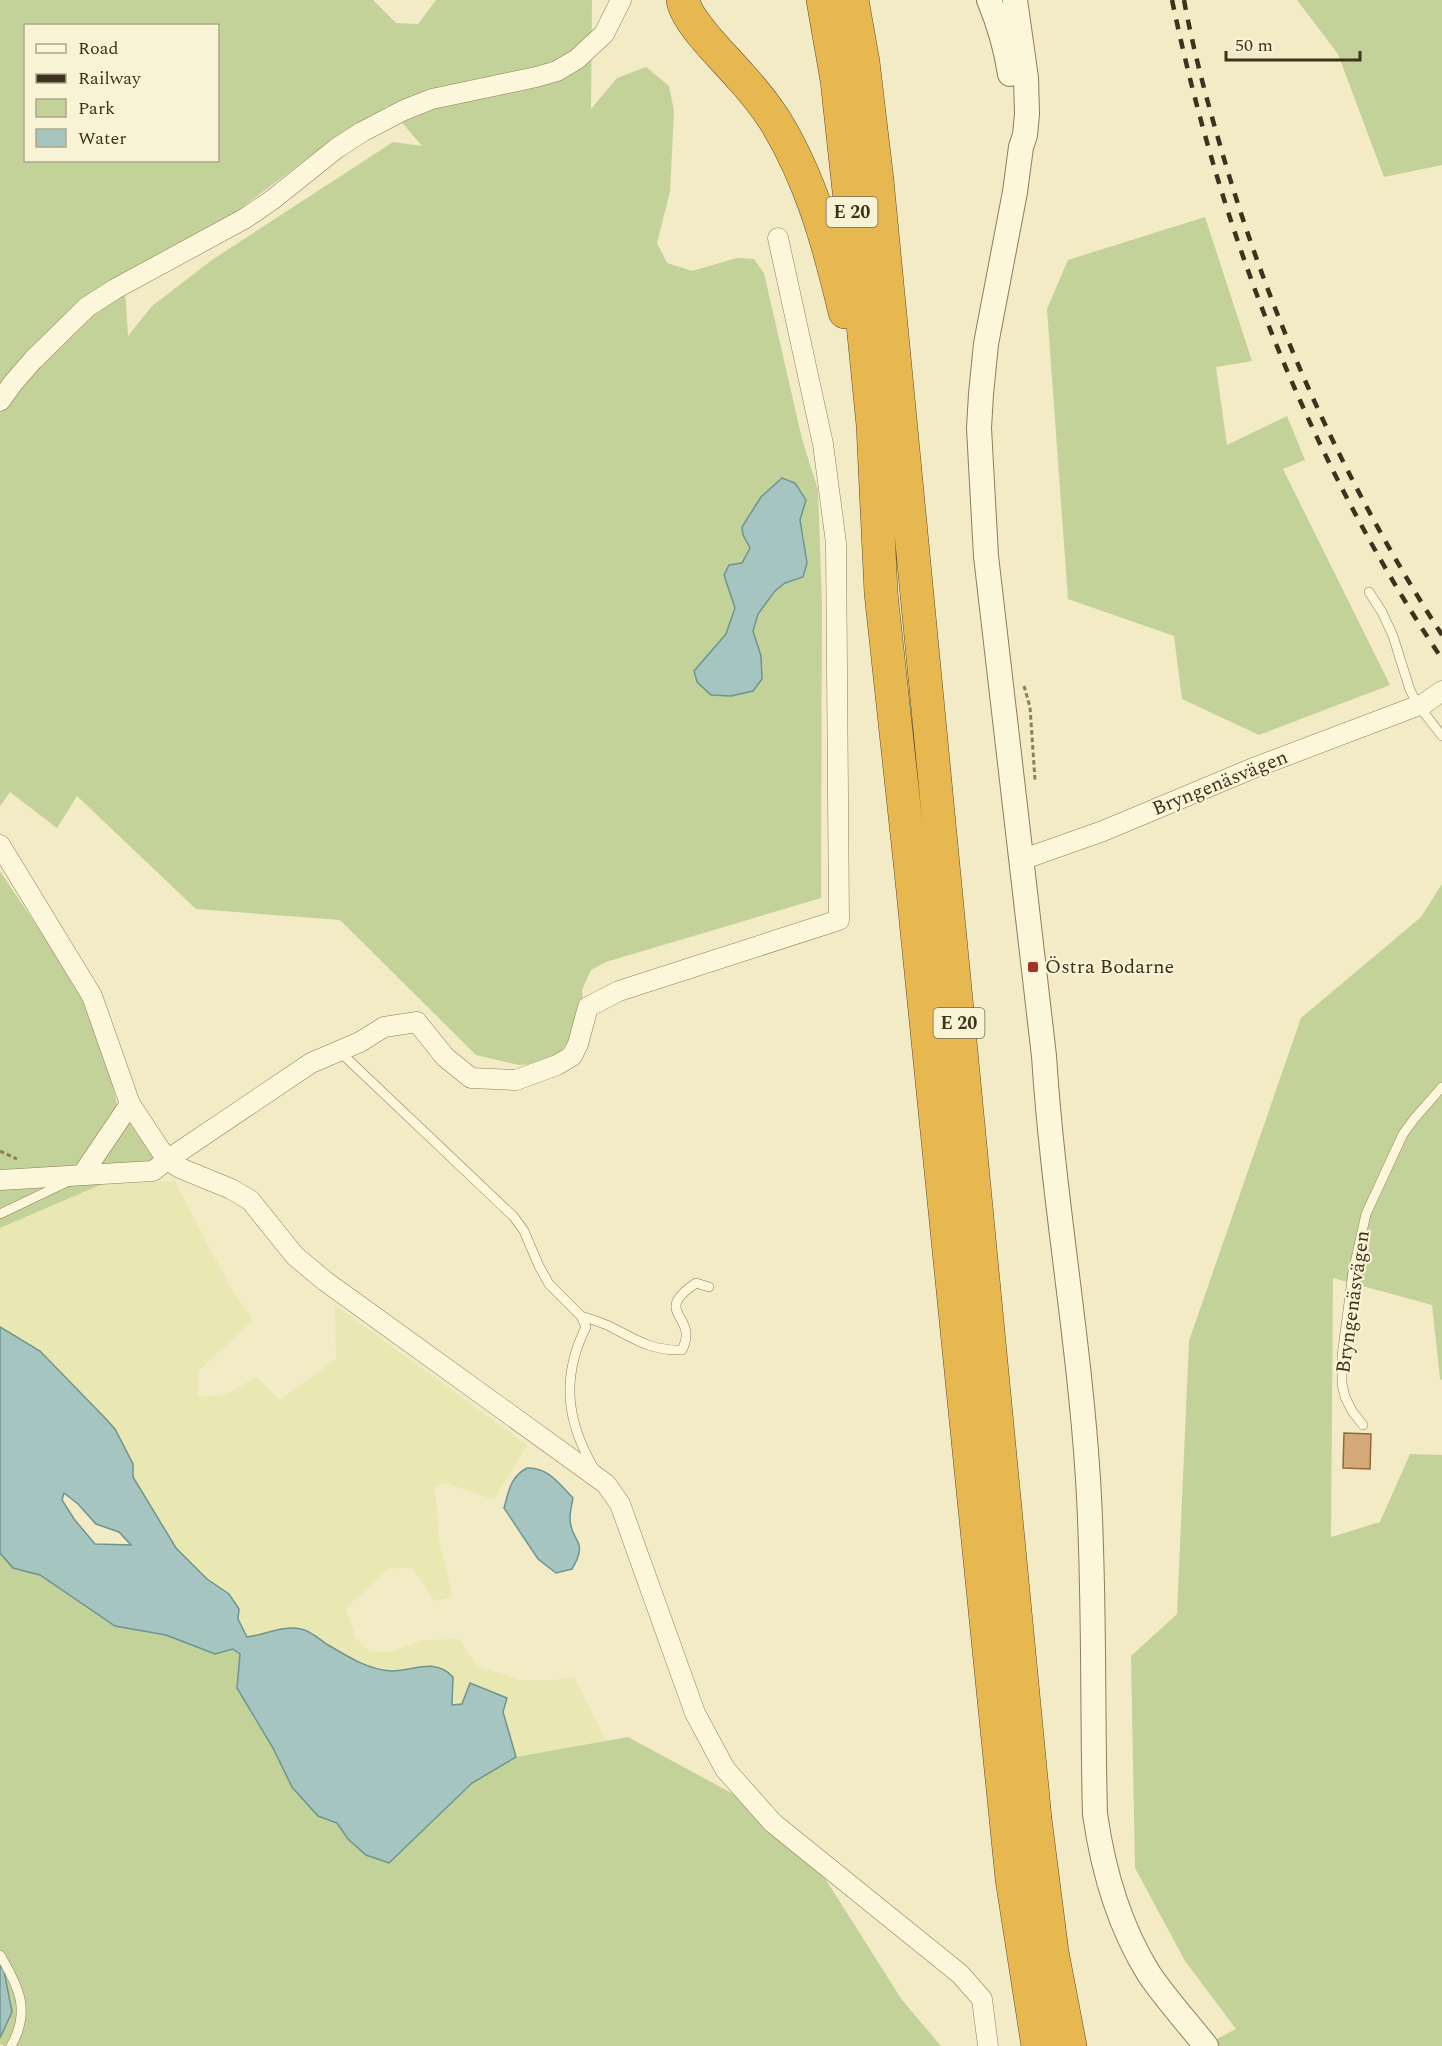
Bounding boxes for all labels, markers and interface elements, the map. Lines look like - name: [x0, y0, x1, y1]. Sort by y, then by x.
- legend: [24, 24, 219, 162]
- scale bar: [1226, 24, 1360, 62]
- text: 50 m: [1235, 32, 1273, 59]
- text: Road: [78, 35, 119, 62]
- text: Railway: [78, 65, 142, 92]
- text: Park: [78, 95, 115, 122]
- text: Water: [78, 125, 126, 152]
- road number: E 20: [826, 197, 878, 227]
- street label: Bryngenäsvägen: [1148, 742, 1292, 824]
- place label: Östra Bodarne: [1045, 952, 1174, 982]
- marker: Östra Bodarne: [1026, 960, 1040, 974]
- road number: E 20: [934, 1008, 984, 1038]
- street label: Bryngenäsvägen: [1328, 1229, 1378, 1375]

